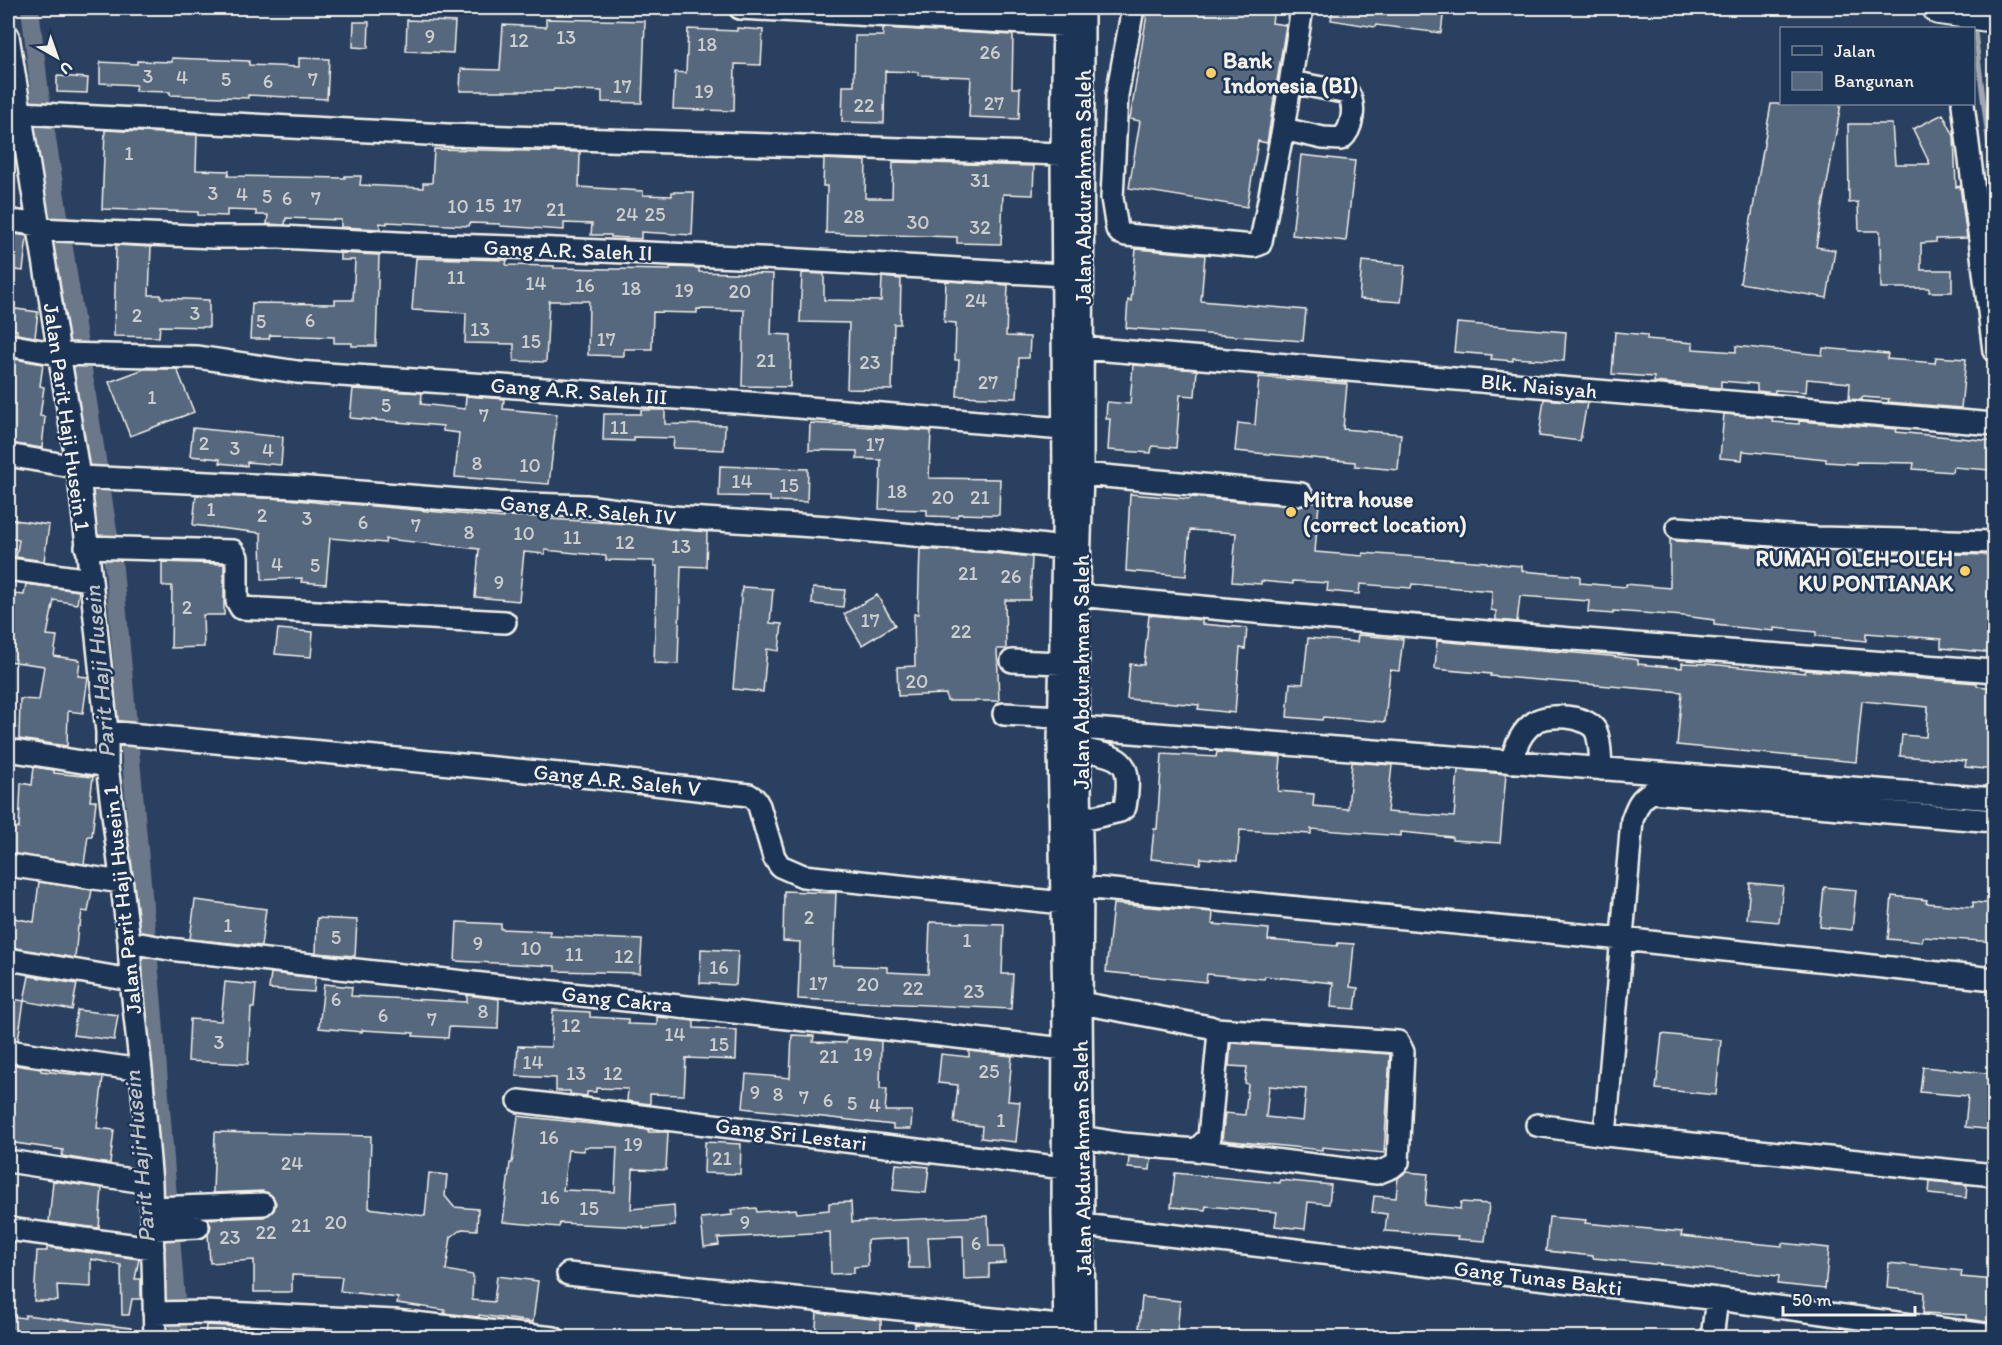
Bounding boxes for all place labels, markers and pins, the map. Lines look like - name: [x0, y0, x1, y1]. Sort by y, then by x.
- place label: Bank Indonesia (BI): [1223, 47, 1358, 99]
- marker: Bank Indonesia (BI): [1204, 66, 1218, 80]
- place label: Mitra house (correct location): [1303, 486, 1467, 538]
- marker: Mitra house (correct location): [1284, 505, 1298, 519]
- place label: RUMAH OLEH-OLEH KU PONTIANAK: [1756, 545, 1954, 597]
- marker: RUMAH OLEH-OLEH KU PONTIANAK: [1958, 564, 1972, 578]

